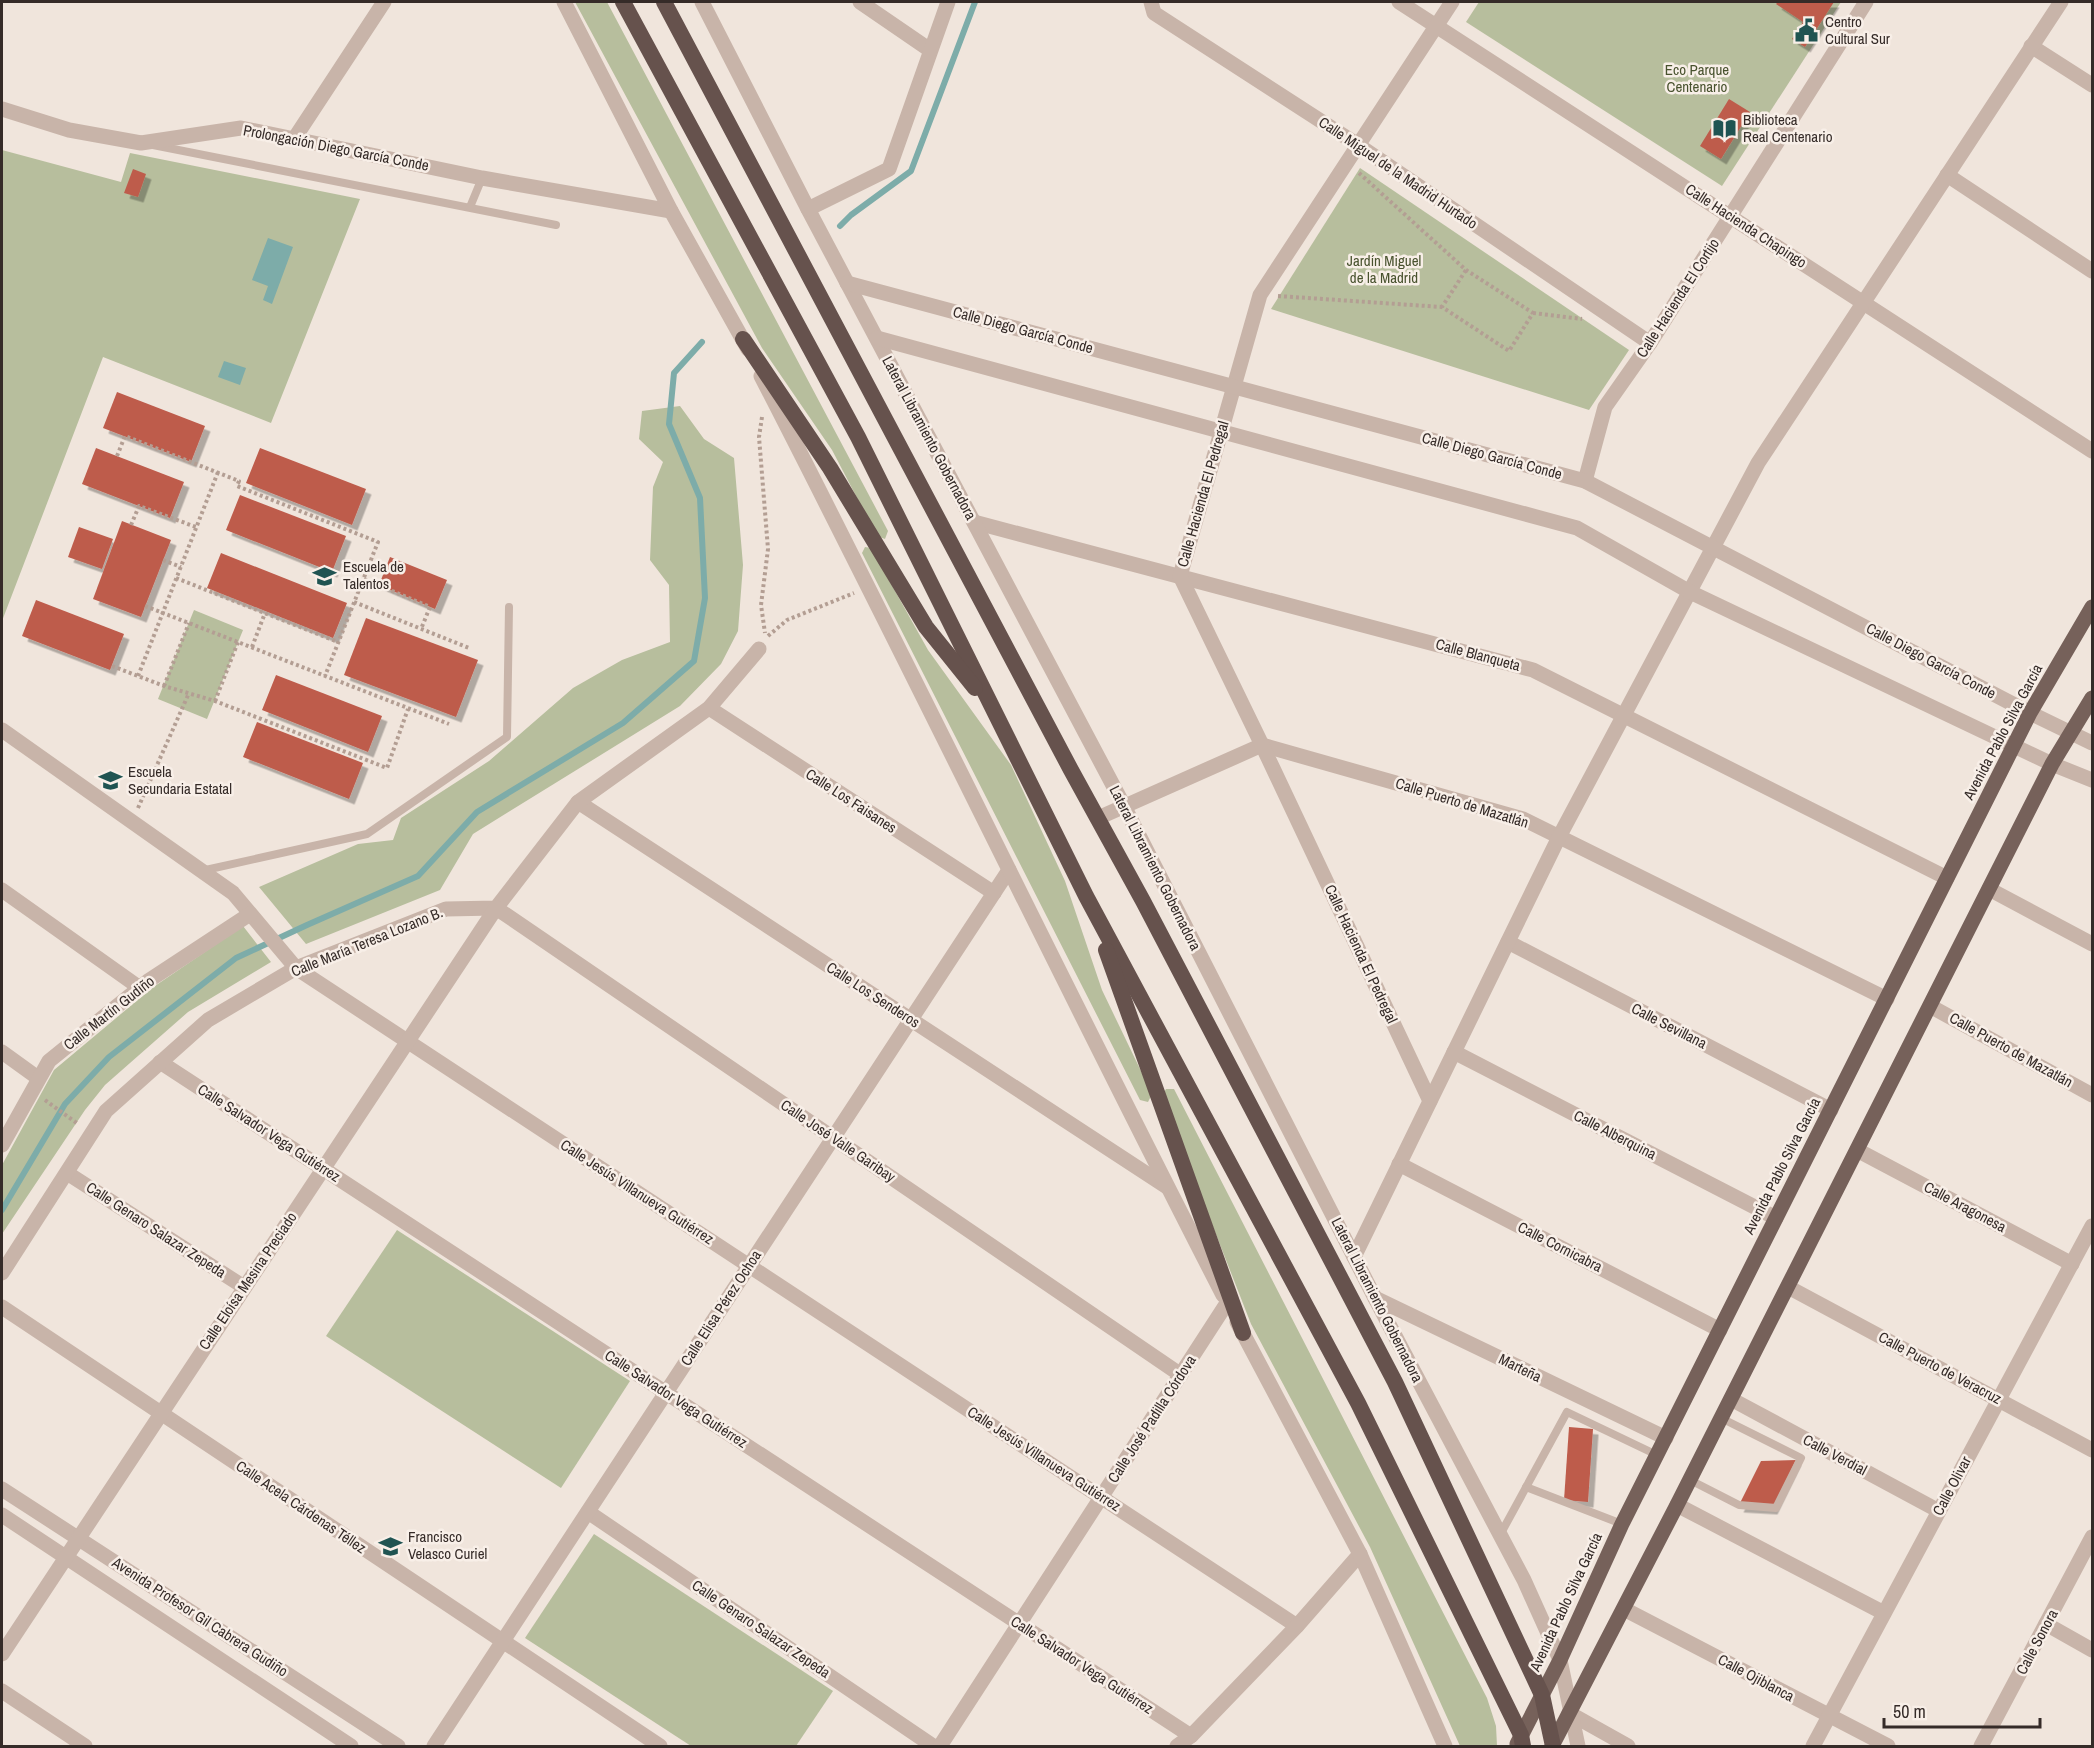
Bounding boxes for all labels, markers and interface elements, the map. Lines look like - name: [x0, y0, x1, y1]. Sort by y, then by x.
- place label: Centro Cultural Sur: [1825, 11, 1890, 49]
- public building icon: Centro Cultural Sur: [1794, 18, 1820, 44]
- park label: Eco Parque Centenario: [1665, 59, 1729, 97]
- place label: Biblioteca Real Centenario: [1743, 109, 1833, 147]
- street label: Calle Miguel de la Madrid Hurtado: [1315, 112, 1482, 234]
- library icon: Biblioteca Real Centenario: [1712, 116, 1738, 142]
- street label: Prolongación Diego García Conde: [241, 119, 431, 176]
- street label: Calle Hacienda Chapingo: [1681, 178, 1811, 273]
- street label: Calle Hacienda El Cortijo: [1631, 234, 1724, 361]
- park label: Jardín Miguel de la Madrid: [1347, 250, 1421, 288]
- street label: Calle Diego García Conde: [951, 301, 1096, 358]
- street label: Lateral Libramiento Gobernadora: [877, 352, 982, 523]
- street label: Calle Hacienda El Pedregal: [1172, 418, 1233, 569]
- street label: Calle Diego García Conde: [1420, 427, 1565, 484]
- place label: Escuela de Talentos: [343, 556, 404, 594]
- school or university icon: Escuela de Talentos: [312, 563, 338, 589]
- street label: Calle Diego García Conde: [1863, 617, 2000, 704]
- street label: Calle Blanqueta: [1433, 633, 1523, 676]
- street label: Avenida Pablo Silva García: [1957, 660, 2047, 804]
- place label: Escuela Secundaria Estatal: [128, 761, 232, 799]
- street label: Calle Los Faisanes: [802, 763, 901, 838]
- school or university icon: Escuela Secundaria Estatal: [97, 768, 123, 794]
- street label: Calle Puerto de Mazatlán: [1393, 772, 1531, 833]
- street label: Lateral Libramiento Gobernadora: [1105, 782, 1206, 954]
- street label: Calle Hacienda El Pedregal: [1320, 881, 1403, 1027]
- street label: Calle María Teresa Lozano B.: [288, 901, 446, 982]
- street label: Calle Los Senderos: [823, 957, 924, 1033]
- street label: Calle Martín Gudiño: [59, 970, 159, 1055]
- street label: Calle Sevillana: [1628, 998, 1711, 1054]
- street label: Calle Puerto de Mazatlán: [1946, 1007, 2077, 1092]
- street label: Calle Salvador Vega Gutiérrez: [194, 1079, 345, 1187]
- street label: Calle José Valle Garibay: [777, 1094, 901, 1187]
- street label: Avenida Pablo Silva García: [1737, 1094, 1825, 1239]
- street label: Calle Alberquina: [1570, 1105, 1660, 1164]
- street label: Calle Jesús Villanueva Gutiérrez: [557, 1134, 718, 1249]
- street label: Calle Genaro Salazar Zepeda: [82, 1176, 230, 1283]
- street label: Calle Aragonesa: [1920, 1176, 2010, 1237]
- street label: Calle Eloísa Mesina Preciado: [194, 1208, 302, 1354]
- street label: Lateral Libramiento Gobernadora: [1327, 1214, 1428, 1386]
- street label: Calle Cornicabra: [1514, 1216, 1606, 1277]
- street label: Calle Elisa Pérez Ochoa: [675, 1246, 766, 1370]
- street label: Calle Puerto de Veracruz: [1875, 1326, 2006, 1409]
- street label: Calle Salvador Vega Gutiérrez: [601, 1345, 752, 1453]
- street label: Marteña: [1495, 1348, 1545, 1387]
- street label: Calle José Padilla Córdova: [1102, 1351, 1201, 1487]
- street label: Calle Jesús Villanueva Gutiérrez: [964, 1401, 1125, 1516]
- street label: Calle Verdial: [1800, 1429, 1871, 1480]
- street label: Calle Olivar: [1927, 1452, 1976, 1519]
- street label: Calle Acela Cárdenas Téllez: [232, 1455, 371, 1558]
- place label: Francisco Velasco Curiel: [408, 1526, 487, 1564]
- street label: Avenida Pablo Silva García: [1524, 1529, 1607, 1676]
- school or university icon: Francisco Velasco Curiel: [377, 1533, 403, 1559]
- street label: Avenida Profesor Gil Cabrera Gudiño: [108, 1551, 292, 1681]
- street label: Calle Genaro Salazar Zepeda: [688, 1574, 835, 1683]
- street label: Calle Sonora: [2011, 1605, 2063, 1678]
- street label: Calle Salvador Vega Gutiérrez: [1007, 1611, 1158, 1719]
- street label: Calle Ojiblanca: [1714, 1649, 1798, 1706]
- scale bar: [1884, 1691, 2040, 1729]
- text: 50 m: [1893, 1699, 1926, 1724]

